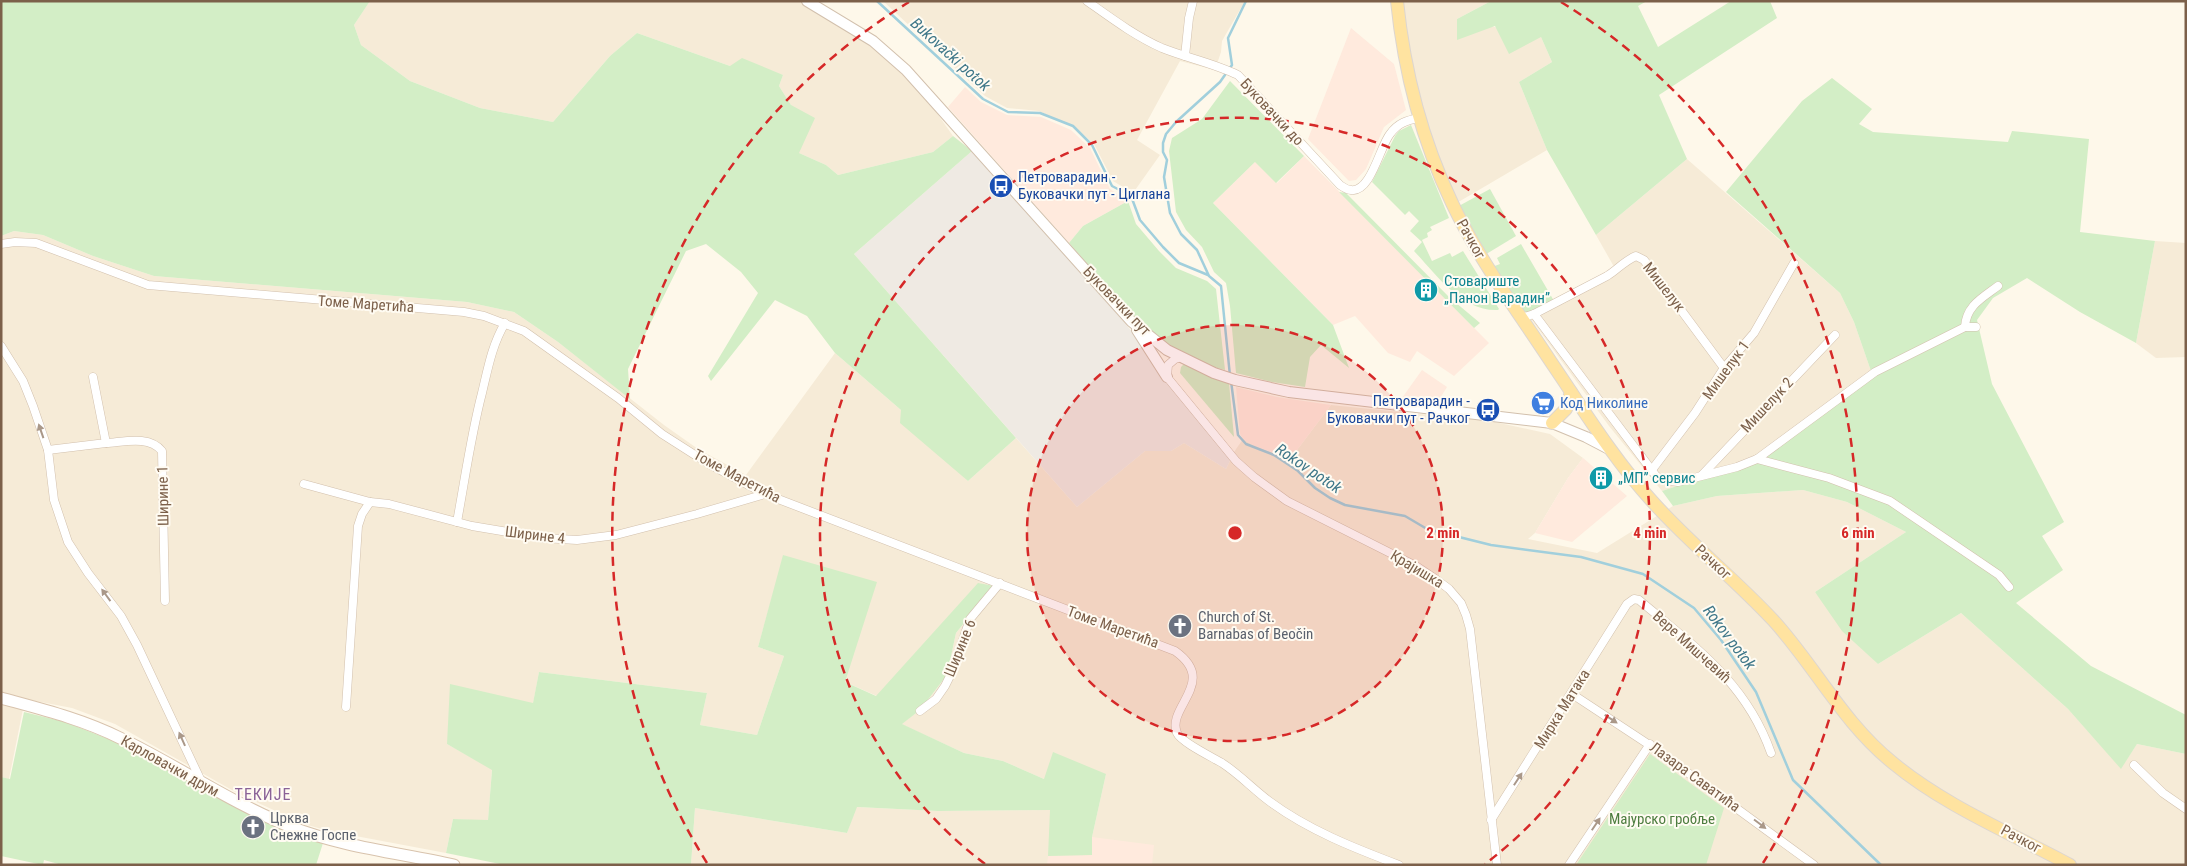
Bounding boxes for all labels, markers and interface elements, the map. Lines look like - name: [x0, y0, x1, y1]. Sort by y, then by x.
- water label: Bukovački potok: [907, 14, 995, 96]
- street label: Буковачки до: [1236, 75, 1308, 149]
- place label: Петроварадин - Буковачки пут - Циглана: [1018, 168, 1170, 203]
- bus stop icon: Петроварадин - Буковачки пут - Циглана: [988, 173, 1014, 199]
- street label: Рачког: [1453, 216, 1489, 262]
- street label: Мишелук: [1639, 259, 1689, 315]
- street label: Буковачки пут: [1079, 263, 1155, 339]
- place label: Стовариште „Панон Варадин”: [1444, 272, 1550, 307]
- building icon: Стовариште „Панон Варадин”: [1413, 277, 1439, 303]
- street label: Томе Маретића: [317, 292, 415, 316]
- street label: Мишелук 1: [1699, 337, 1753, 403]
- street label: Мишелук 2: [1737, 374, 1797, 436]
- supermarket icon: Код Николине: [1530, 390, 1556, 416]
- place label: Петроварадин - Буковачки пут - Рачког: [1327, 392, 1470, 427]
- place label: Код Николине: [1560, 394, 1648, 412]
- bus stop icon: Петроварадин - Буковачки пут - Рачког: [1475, 397, 1501, 423]
- one-way arrow: [37, 423, 45, 438]
- water label: Rokov potok: [1272, 439, 1346, 498]
- street label: Томе Маретића: [690, 445, 784, 507]
- building icon: „МП” сервис: [1588, 465, 1614, 491]
- street label: Ширине 1: [153, 466, 173, 526]
- place label: „МП” сервис: [1618, 469, 1696, 487]
- street label: Ширине 4: [504, 522, 566, 548]
- centre of rings: [1226, 524, 1244, 542]
- text: 2 min: [1426, 524, 1460, 542]
- text: 4 min: [1633, 524, 1667, 542]
- text: 6 min: [1841, 524, 1875, 542]
- street label: Рачког: [1691, 541, 1735, 583]
- street label: Крајишка: [1387, 546, 1447, 592]
- one-way arrow: [101, 589, 111, 602]
- water label: Rokov potok: [1699, 601, 1761, 674]
- street label: Томе Маретића: [1065, 602, 1161, 652]
- street label: Вере Мишчевић: [1649, 607, 1735, 687]
- place label: Church of St. Barnabas of Beočin: [1198, 608, 1313, 643]
- church icon: Church of St. Barnabas of Beočin: [1167, 613, 1193, 639]
- street label: Ширине 6: [940, 617, 980, 679]
- street label: Мирка Матака: [1530, 666, 1594, 752]
- one-way arrow: [1604, 714, 1618, 724]
- street label: Карловачки друм: [118, 732, 222, 800]
- one-way arrow: [177, 732, 185, 746]
- street label: Лазара Саватића: [1646, 738, 1744, 816]
- one-way arrow: [1513, 773, 1522, 786]
- district label: ТЕКИЈЕ: [235, 785, 291, 804]
- place label: Црква Снежне Госпе: [270, 809, 356, 844]
- park label: Мајурско гробље: [1609, 810, 1715, 828]
- church icon: Црква Снежне Госпе: [240, 814, 266, 840]
- one-way arrow: [1591, 818, 1601, 831]
- one-way arrow: [1753, 819, 1766, 830]
- street label: Рачког: [1998, 821, 2044, 857]

